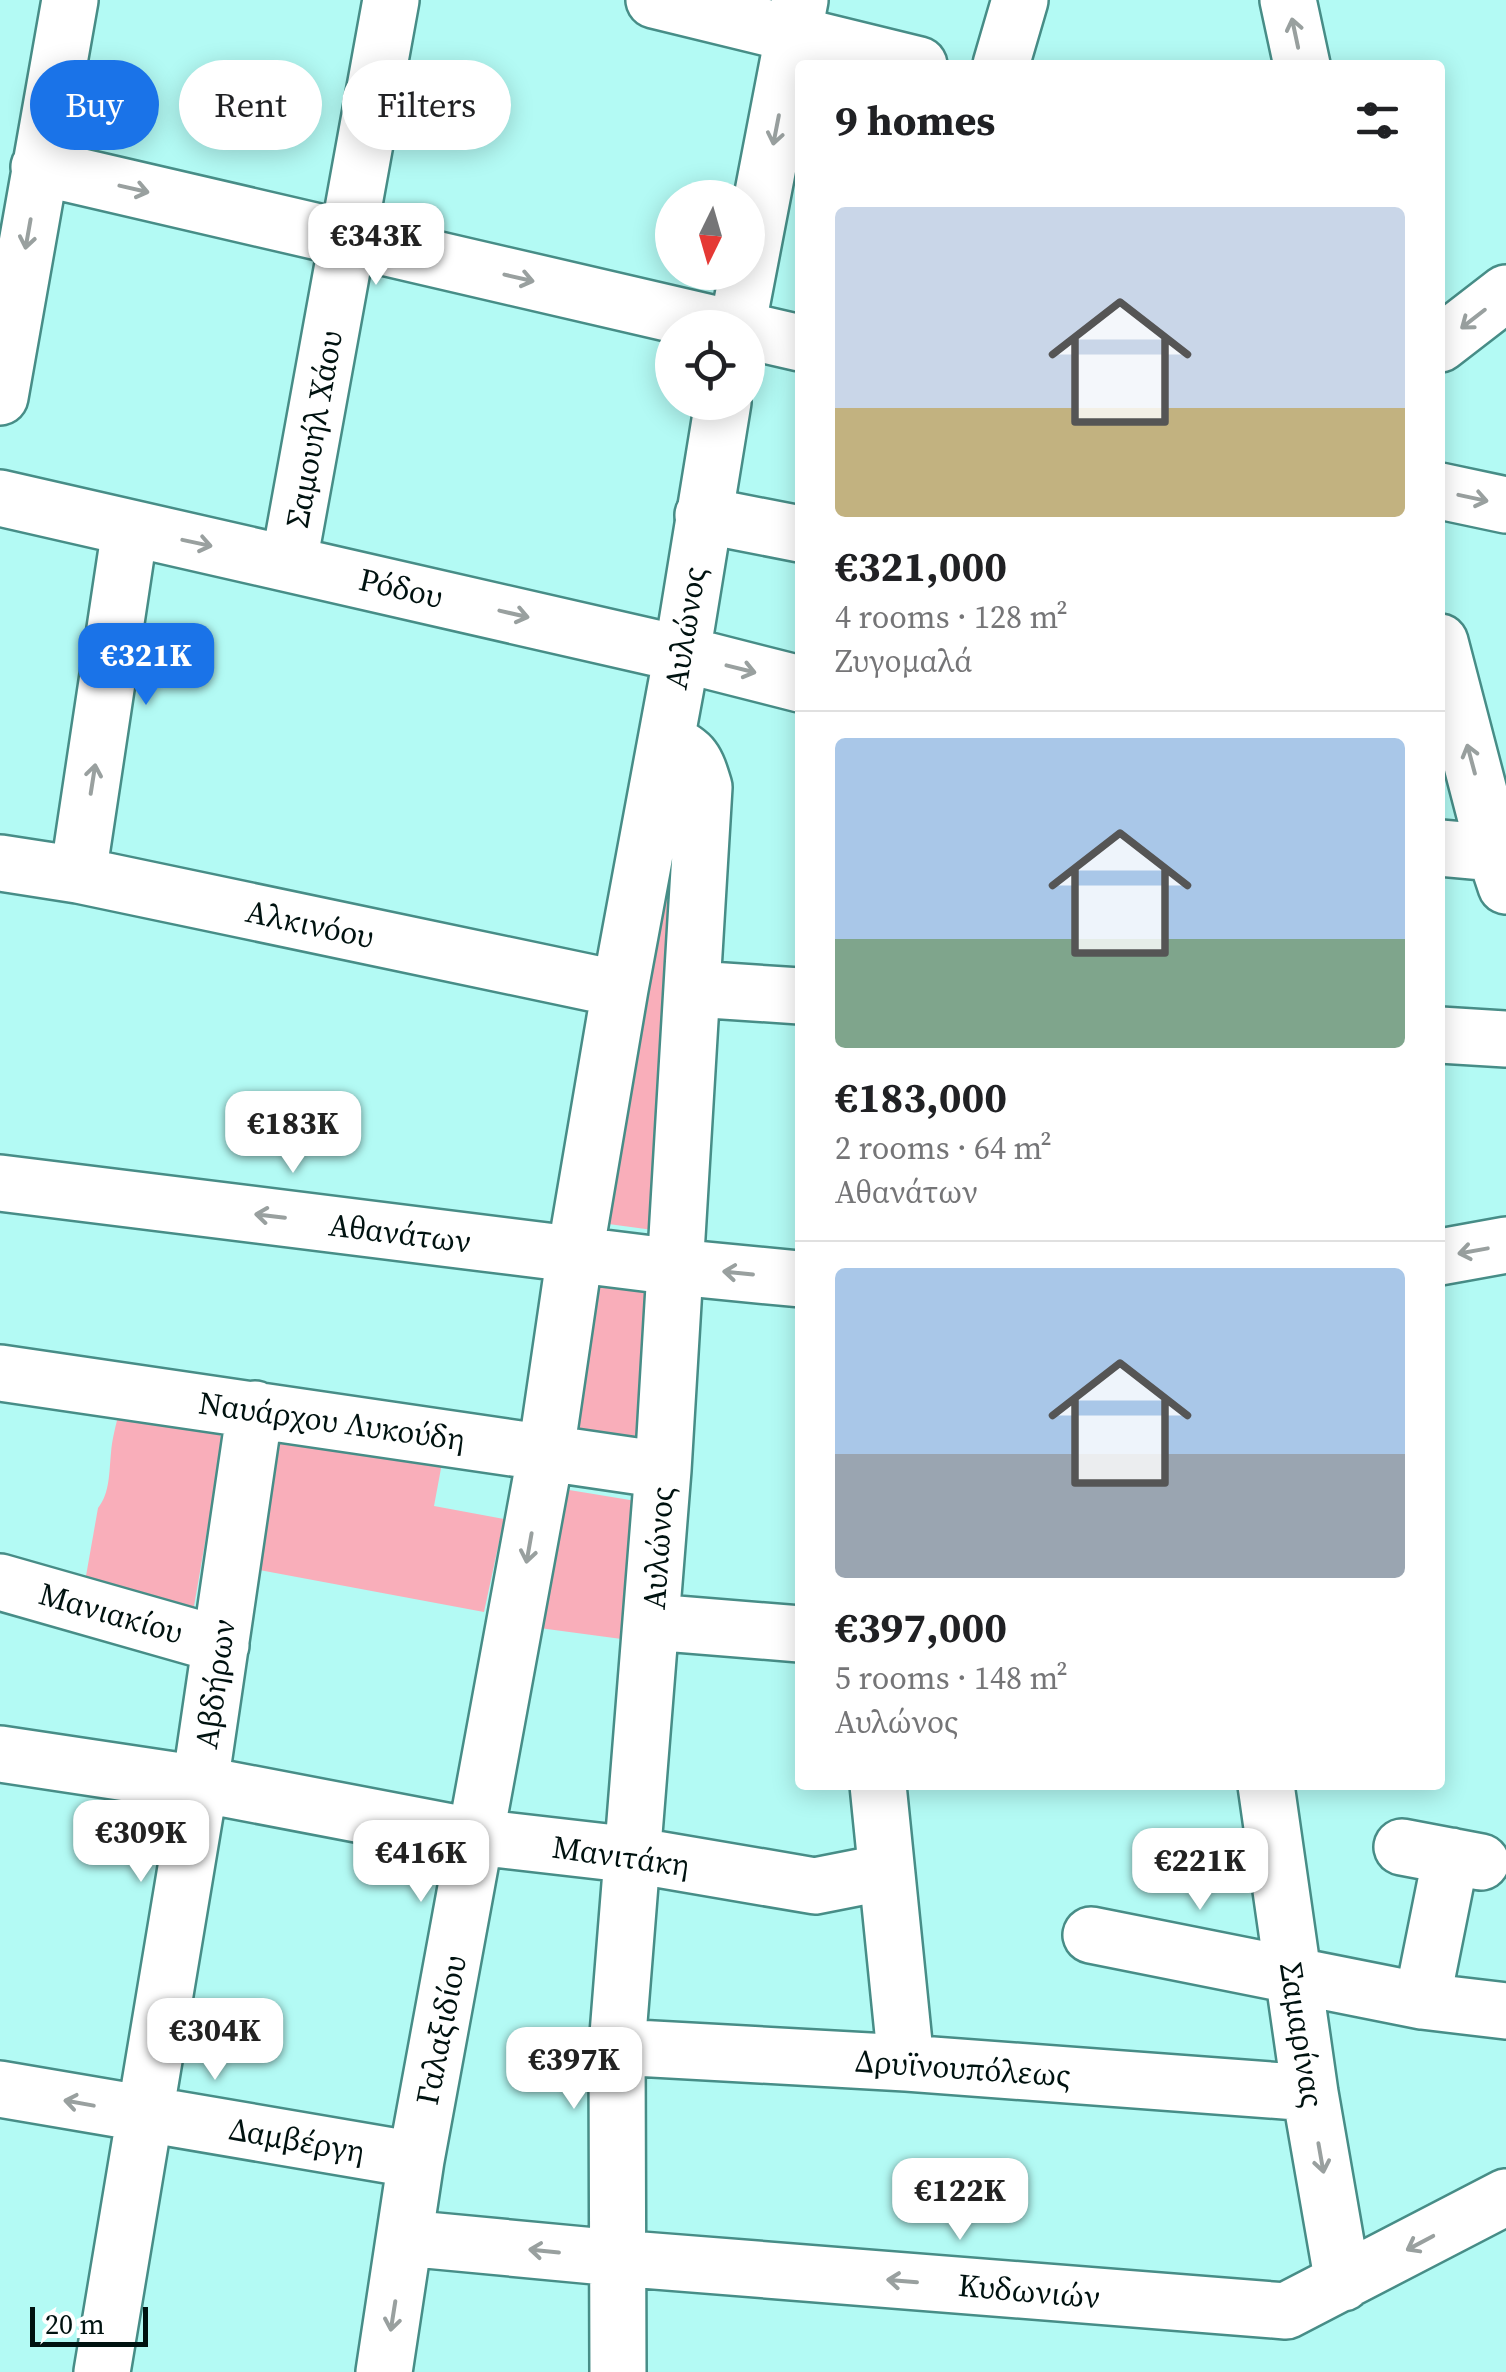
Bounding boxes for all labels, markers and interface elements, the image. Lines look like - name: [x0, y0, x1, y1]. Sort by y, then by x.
- one-way arrow: [1284, 17, 1303, 49]
- chip: Buy: [30, 60, 159, 150]
- chip: Rent: [179, 60, 322, 150]
- chip: Filters: [342, 60, 511, 150]
- text: 9 homes: [835, 91, 995, 149]
- icon: filters: [1350, 93, 1405, 148]
- one-way arrow: [765, 113, 784, 145]
- north arrow: [655, 180, 765, 290]
- map controls: [655, 180, 765, 420]
- one-way arrow: [117, 181, 149, 199]
- pin: €343K: [306, 203, 446, 288]
- text: €343K: [330, 213, 422, 257]
- one-way arrow: [18, 217, 37, 249]
- one-way arrow: [502, 270, 534, 288]
- icon: home: [1030, 272, 1210, 452]
- one-way arrow: [1460, 308, 1487, 329]
- button: locate: [655, 310, 765, 420]
- street label: Σαμουήλ Χάου: [275, 327, 353, 531]
- one-way arrow: [1456, 490, 1488, 509]
- one-way arrow: [180, 534, 212, 553]
- text: €321,000: [835, 537, 1007, 595]
- street label: Ρόδου: [355, 557, 447, 619]
- street label: Αυλώνος: [654, 564, 716, 692]
- text: 4 rooms · 128 m²: [835, 595, 1068, 639]
- one-way arrow: [497, 606, 529, 624]
- pin: €321K: [76, 623, 216, 708]
- text: €321K: [100, 633, 192, 677]
- text: Ζυγομαλά: [835, 639, 972, 683]
- one-way arrow: [724, 661, 756, 679]
- one-way arrow: [1460, 744, 1479, 775]
- one-way arrow: [84, 763, 102, 796]
- icon: home: [1030, 803, 1210, 983]
- street label: Αλκινόου: [242, 889, 378, 959]
- text: €183,000: [835, 1068, 1007, 1126]
- pin: €183K: [223, 1091, 363, 1176]
- text: €183K: [247, 1101, 339, 1145]
- text: 2 rooms · 64 m²: [835, 1126, 1052, 1170]
- text: Αθανάτων: [835, 1170, 978, 1214]
- street label: Αθανάτων: [327, 1202, 473, 1264]
- one-way arrow: [254, 1207, 287, 1225]
- one-way arrow: [1457, 1242, 1490, 1261]
- one-way arrow: [723, 1264, 755, 1283]
- icon: home: [1030, 1333, 1210, 1513]
- street label: Ναυάρχου Λυκούδη: [196, 1381, 468, 1461]
- street label: Αυλώνος: [632, 1485, 684, 1611]
- one-way arrow: [519, 1532, 538, 1564]
- street label: Μανιακίου: [34, 1571, 188, 1655]
- text: €397,000: [835, 1598, 1007, 1656]
- street label: Αβδήρων: [184, 1616, 246, 1752]
- text: 5 rooms · 148 m²: [835, 1656, 1068, 1700]
- text: Αυλώνος: [835, 1700, 959, 1744]
- pin: €309K: [71, 1800, 211, 1885]
- text: €309K: [95, 1810, 187, 1854]
- pin: €416K: [351, 1820, 491, 1905]
- street label: Μανιτάκη: [550, 1825, 692, 1887]
- pin: €221K: [1130, 1828, 1270, 1913]
- text: €416K: [375, 1830, 467, 1874]
- text: €221K: [1154, 1838, 1246, 1882]
- street label: Γαλαξιδίου: [405, 1951, 477, 2109]
- street label: Σαμαρίνας: [1269, 1959, 1335, 2111]
- pin: €304K: [145, 1998, 285, 2083]
- text: €304K: [169, 2008, 261, 2052]
- pin: €397K: [504, 2027, 644, 2112]
- text: €397K: [528, 2037, 620, 2081]
- street label: Δρυϊνουπόλεως: [854, 2039, 1072, 2097]
- one-way arrow: [63, 2093, 96, 2112]
- street label: Δαμβέργη: [226, 2106, 368, 2174]
- one-way arrow: [1312, 2142, 1331, 2174]
- pin: €122K: [890, 2158, 1030, 2243]
- text: €122K: [914, 2168, 1006, 2212]
- one-way arrow: [1405, 2233, 1435, 2253]
- one-way arrow: [528, 2241, 560, 2260]
- street label: Κυδωνιών: [956, 2263, 1102, 2319]
- one-way arrow: [887, 2271, 919, 2290]
- one-way arrow: [383, 2300, 401, 2332]
- scale bar: [30, 2302, 148, 2346]
- text: 20 m: [45, 2305, 105, 2343]

